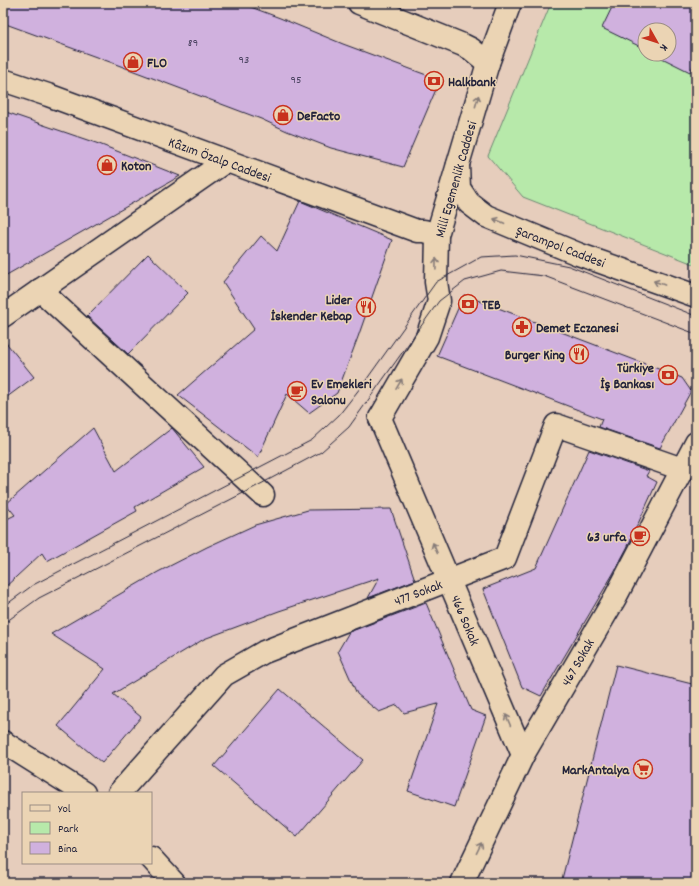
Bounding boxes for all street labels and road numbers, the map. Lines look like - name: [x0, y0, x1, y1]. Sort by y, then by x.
- street label: Milli Egemenlik Caddesi: [431, 119, 483, 240]
- street label: Kâzım Özalp Caddesi: [165, 133, 274, 189]
- street label: Şarampol Caddesi: [513, 222, 608, 274]
- street label: 477 Sokak: [392, 575, 446, 612]
- street label: 466 Sokak: [445, 592, 484, 649]
- street label: 467 Sokak: [557, 635, 600, 690]

